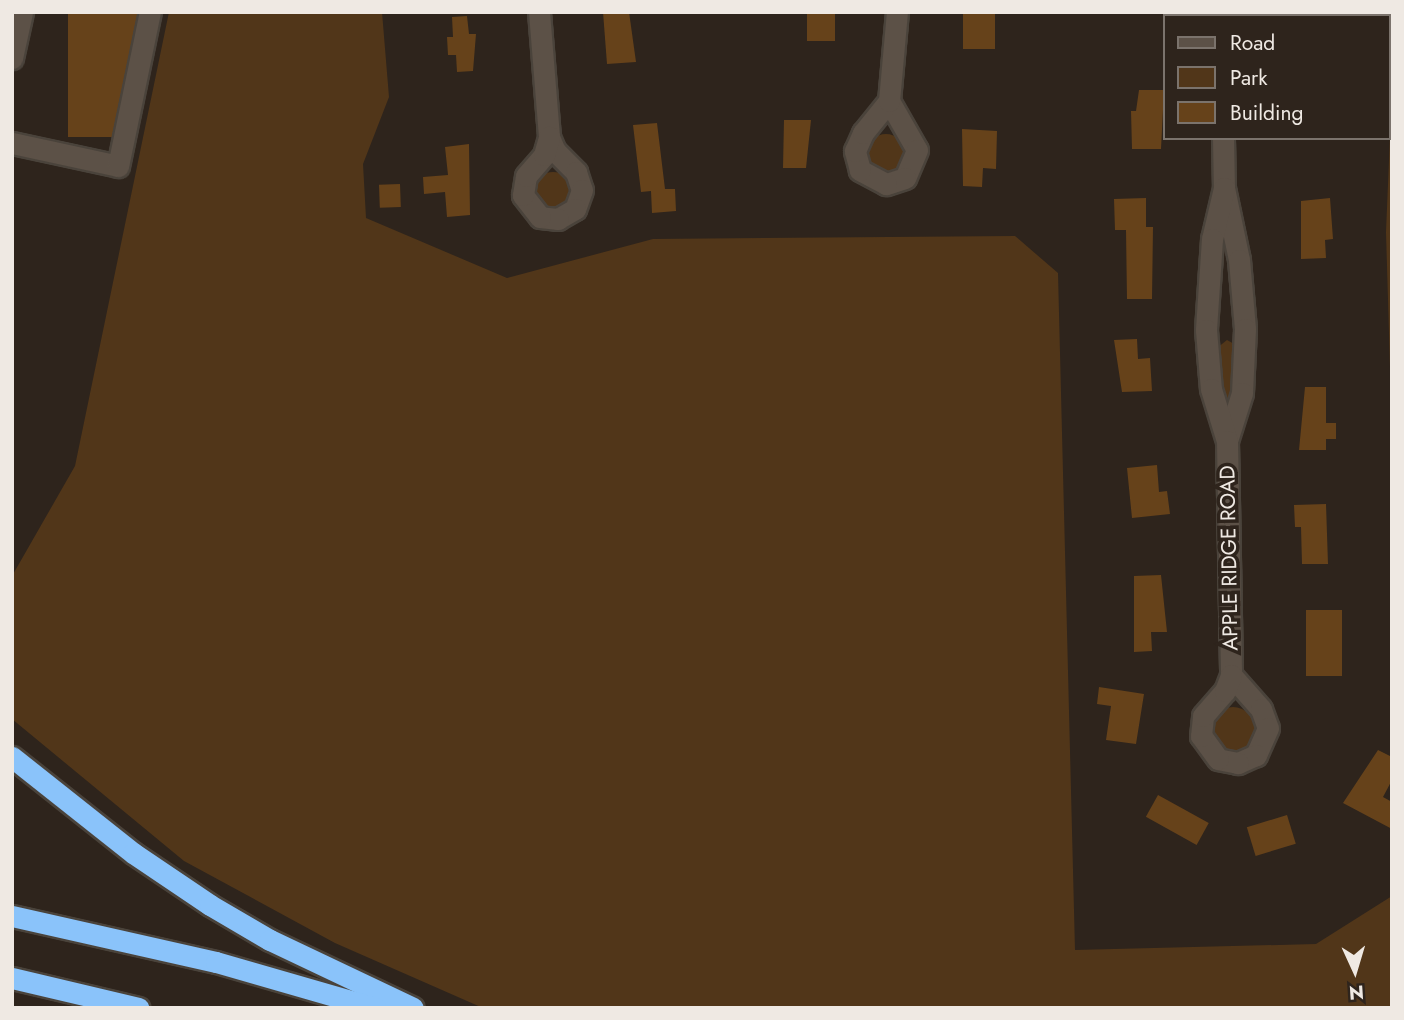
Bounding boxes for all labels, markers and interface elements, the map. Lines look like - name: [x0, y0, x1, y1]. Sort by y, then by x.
- legend: [1162, 14, 1390, 140]
- text: Road: [1230, 28, 1275, 58]
- text: Park: [1230, 63, 1267, 93]
- text: Building: [1230, 98, 1303, 128]
- street label: APPLE RIDGE ROAD: [1215, 465, 1243, 651]
- north arrow: [1320, 936, 1390, 1006]
- text: N: [1348, 978, 1365, 1006]

